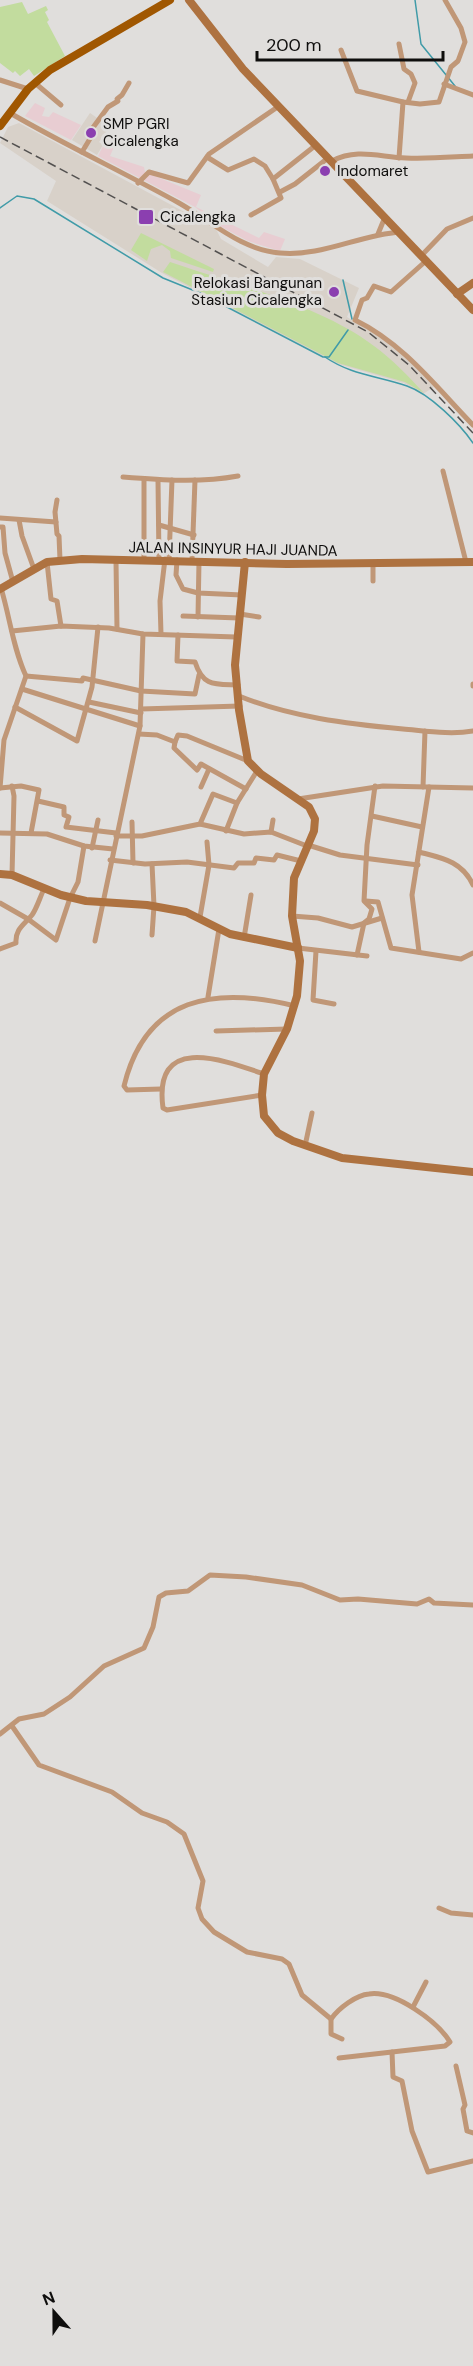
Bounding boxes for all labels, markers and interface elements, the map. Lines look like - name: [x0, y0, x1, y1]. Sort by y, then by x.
- scale bar: [257, 24, 443, 62]
- text: 200 m: [266, 33, 322, 57]
- place label: SMP PGRI Cicalengka: [103, 114, 179, 151]
- marker: SMP PGRI Cicalengka: [84, 126, 98, 140]
- place label: Indomaret: [337, 161, 408, 181]
- marker: Indomaret: [318, 164, 332, 178]
- place label: Cicalengka: [160, 207, 236, 227]
- marker: Cicalengka: [137, 208, 155, 226]
- place label: Relokasi Bangunan Stasiun Cicalengka: [191, 273, 322, 310]
- marker: Relokasi Bangunan Stasiun Cicalengka: [327, 285, 341, 299]
- street label: JALAN INSINYUR HAJI JUANDA: [128, 537, 338, 561]
- north arrow: [24, 2282, 84, 2342]
- text: N: [40, 2287, 58, 2310]

